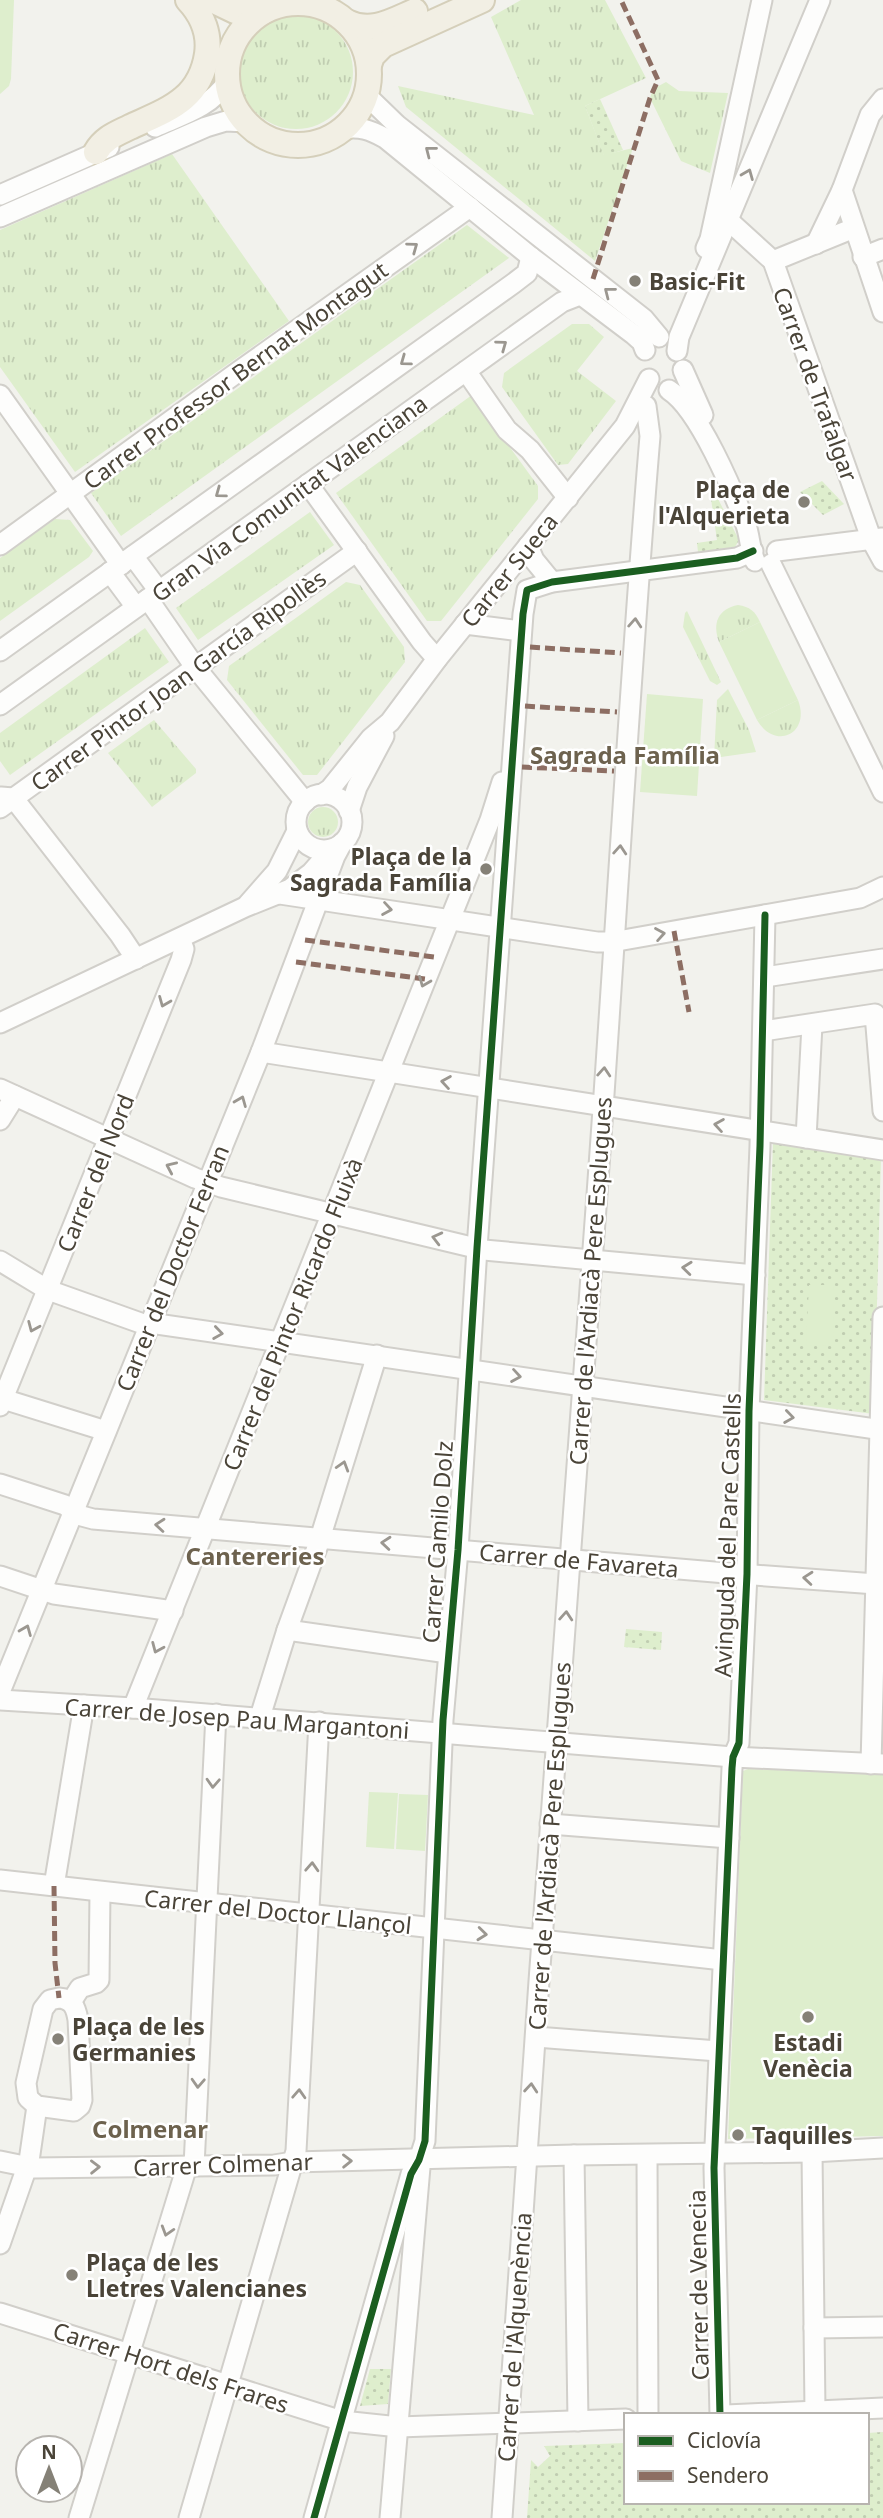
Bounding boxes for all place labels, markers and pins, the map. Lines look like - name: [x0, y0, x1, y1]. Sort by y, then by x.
- place label: Basic-Fit: [649, 265, 745, 297]
- marker: Basic-Fit: [627, 273, 643, 289]
- place label: Plaça de l'Alquerieta: [658, 473, 790, 531]
- marker: Plaça de l'Alquerieta: [796, 494, 812, 510]
- place label: Plaça de la Sagrada Família: [290, 840, 472, 898]
- marker: Plaça de la Sagrada Família: [478, 861, 494, 877]
- marker: Estadi Venècia: [800, 2009, 816, 2025]
- place label: Plaça de les Germanies: [72, 2010, 205, 2068]
- place label: Estadi Venècia: [763, 2026, 853, 2084]
- marker: Plaça de les Germanies: [50, 2031, 66, 2047]
- place label: Taquilles: [752, 2119, 853, 2151]
- marker: Taquilles: [730, 2127, 746, 2143]
- place label: Plaça de les Lletres Valencianes: [86, 2246, 307, 2304]
- marker: Plaça de les Lletres Valencianes: [64, 2267, 80, 2283]

